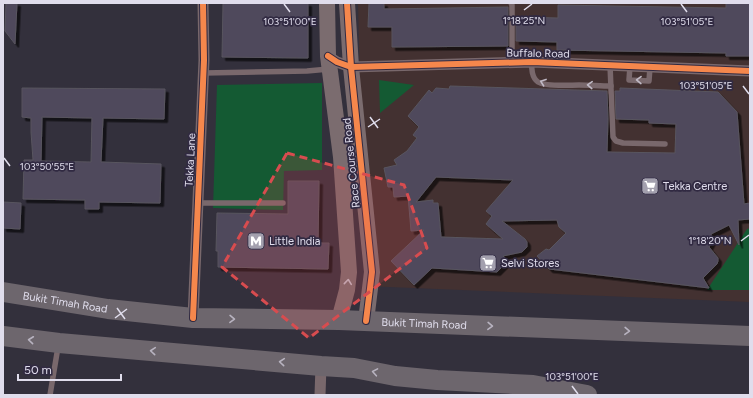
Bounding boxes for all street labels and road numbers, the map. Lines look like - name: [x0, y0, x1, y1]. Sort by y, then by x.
- street label: Buffalo Road: [506, 46, 570, 61]
- street label: Race Course Road: [340, 117, 363, 209]
- street label: Tekka Lane: [183, 133, 198, 187]
- street label: Bukit Timah Road: [22, 289, 108, 316]
- street label: Bukit Timah Road: [381, 316, 467, 332]

